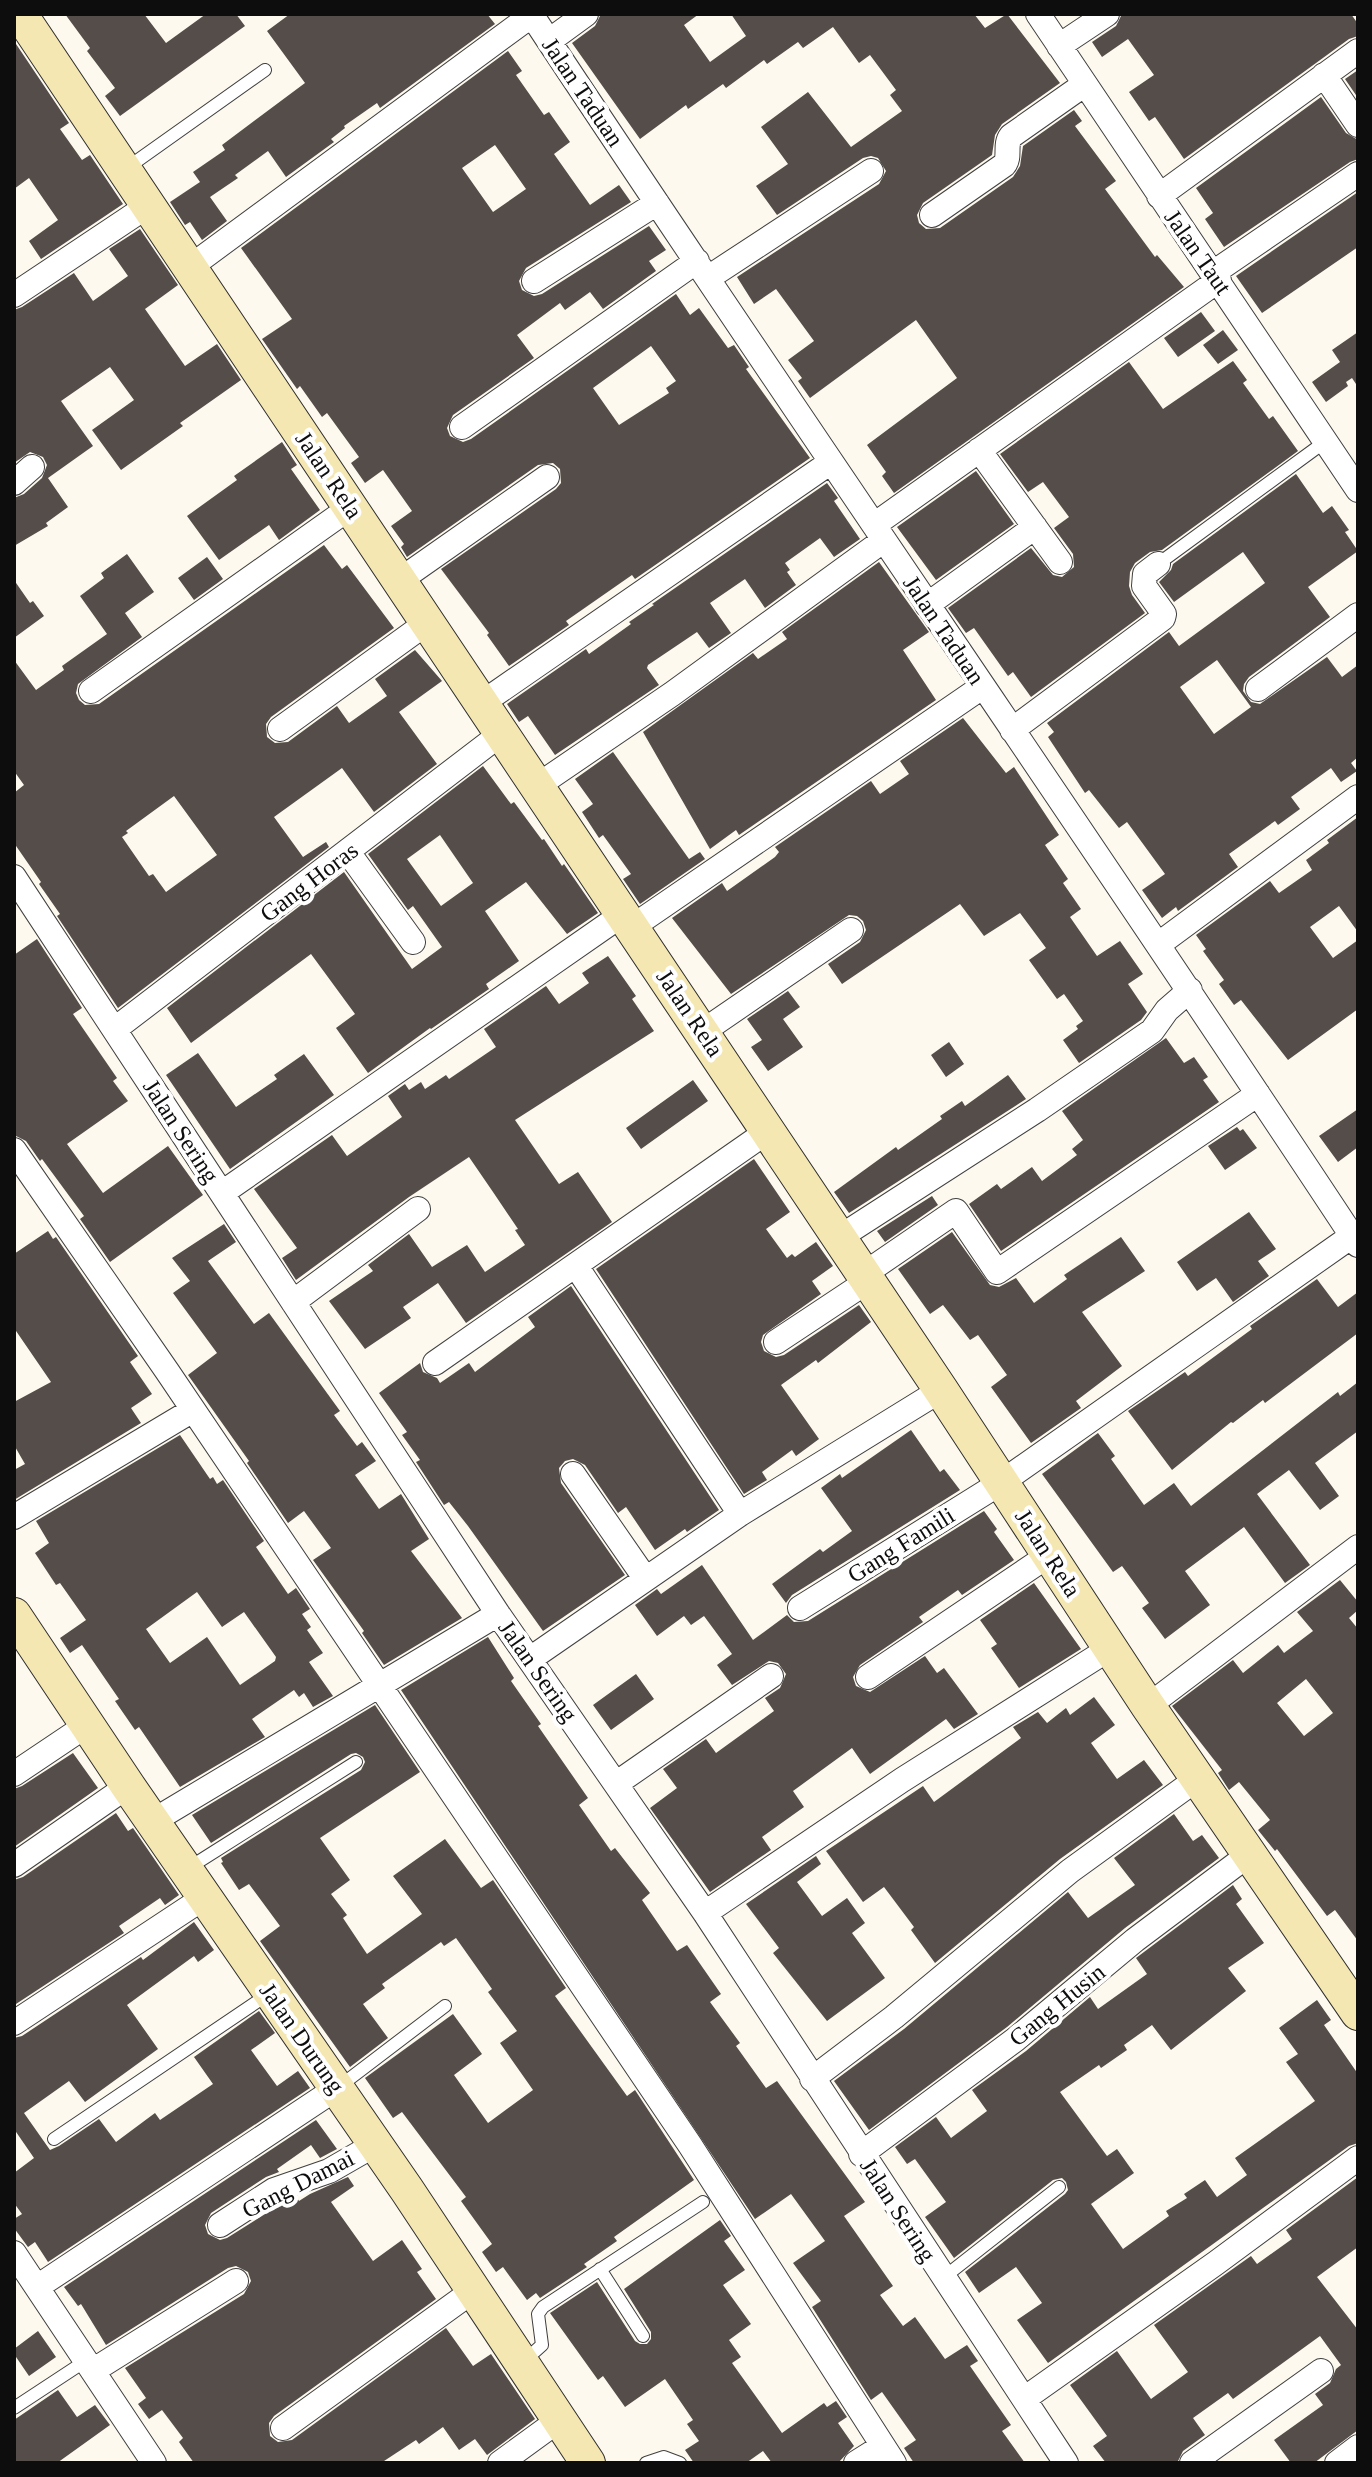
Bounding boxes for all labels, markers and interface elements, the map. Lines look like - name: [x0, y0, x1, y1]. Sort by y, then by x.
- street label: Jalan Taduan: [537, 33, 629, 151]
- street label: Jalan Taut: [1159, 205, 1237, 300]
- street label: Jalan Rela: [290, 427, 368, 524]
- street label: Jalan Taduan: [898, 571, 990, 689]
- street label: Gang Horas: [255, 837, 363, 927]
- street label: Jalan Rela: [651, 965, 729, 1062]
- street label: Jalan Sering: [138, 1074, 224, 1188]
- street label: Gang Famili: [843, 1502, 959, 1588]
- street label: Jalan Rela: [1010, 1504, 1086, 1602]
- street label: Jalan Sering: [494, 1615, 582, 1727]
- street label: Gang Husin: [1004, 1959, 1110, 2051]
- street label: Jalan Durung: [254, 1978, 350, 2098]
- street label: Gang Damai: [238, 2145, 359, 2223]
- street label: Jalan Sering: [855, 2153, 941, 2267]

